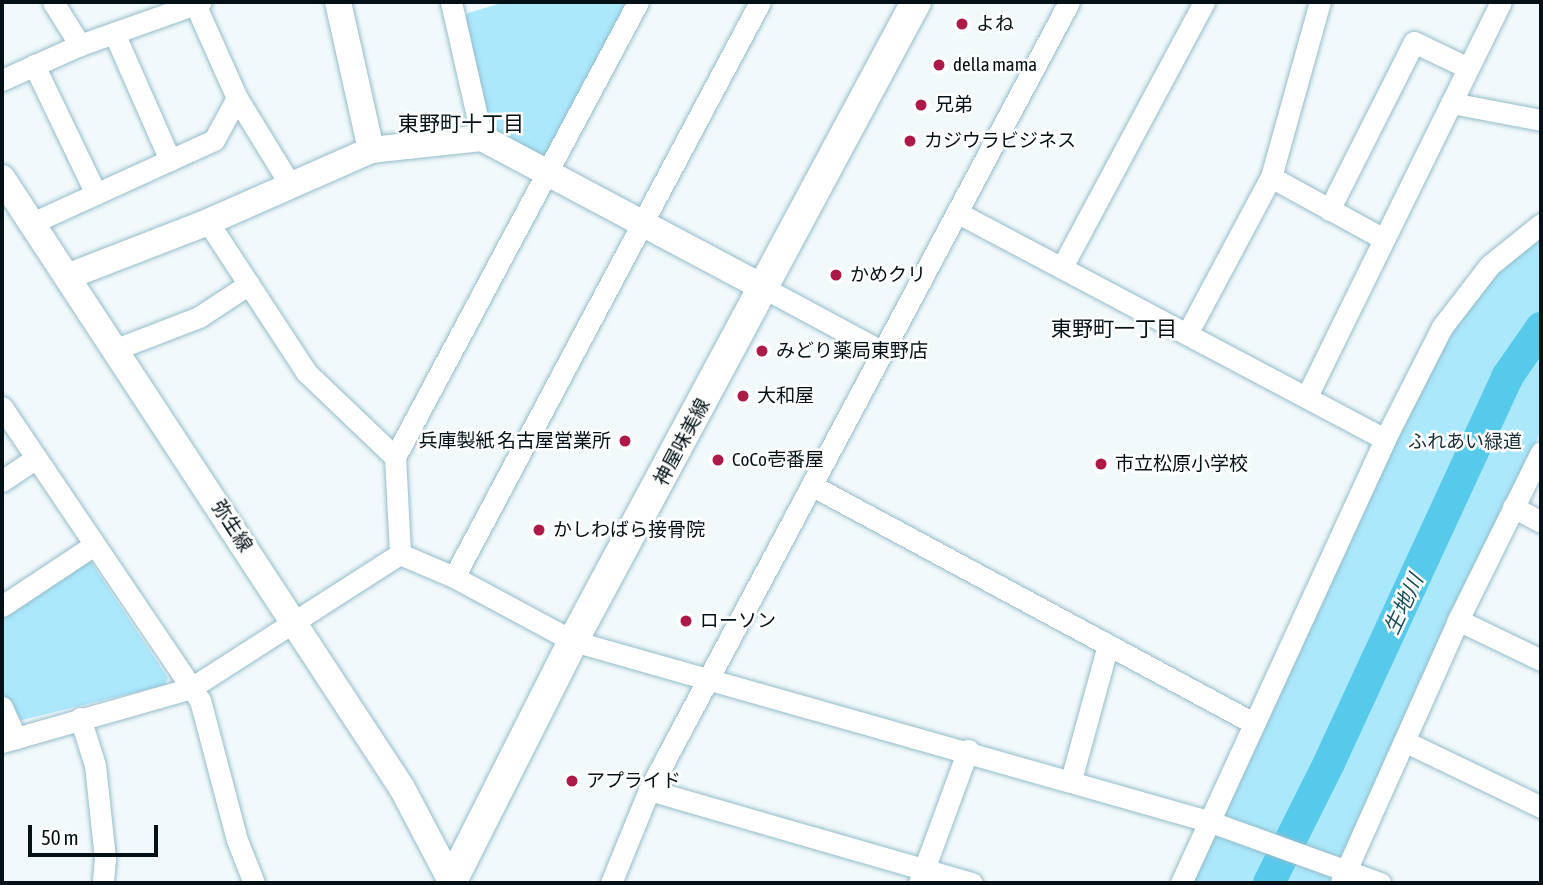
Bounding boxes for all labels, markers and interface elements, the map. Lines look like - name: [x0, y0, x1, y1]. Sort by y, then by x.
- place label: よね: [976, 13, 1014, 35]
- marker: よね: [954, 16, 970, 32]
- place label: della mama: [953, 54, 1037, 76]
- marker: della mama: [931, 57, 947, 73]
- place label: 兄弟: [935, 94, 973, 116]
- marker: 兄弟: [913, 97, 929, 113]
- district label: 東野町十丁目: [398, 110, 524, 136]
- place label: カジウラビジネス: [924, 130, 1076, 152]
- marker: カジウラビジネス: [902, 133, 918, 149]
- place label: かめクリ: [850, 264, 926, 286]
- marker: かめクリ: [828, 267, 844, 283]
- district label: 東野町一丁目: [1051, 315, 1177, 341]
- place label: みどり薬局東野店: [776, 340, 928, 362]
- marker: みどり薬局東野店: [754, 343, 770, 359]
- place label: 大和屋: [757, 385, 814, 407]
- marker: 大和屋: [735, 388, 751, 404]
- street label: 神屋味美線: [650, 395, 714, 489]
- place label: 兵庫製紙 名古屋営業所: [418, 430, 611, 452]
- park label: ふれあい緑道: [1408, 431, 1522, 453]
- marker: 兵庫製紙 名古屋営業所: [617, 433, 633, 449]
- place label: CoCo壱番屋: [732, 449, 824, 471]
- marker: CoCo壱番屋: [710, 452, 726, 468]
- place label: 市立松原小学校: [1115, 453, 1248, 475]
- marker: 市立松原小学校: [1093, 456, 1109, 472]
- street label: 弥生線: [207, 496, 257, 556]
- place label: かしわばら接骨院: [553, 519, 705, 541]
- marker: かしわばら接骨院: [531, 522, 547, 538]
- water label: 生地川: [1378, 570, 1428, 638]
- place label: ローソン: [700, 610, 776, 632]
- marker: ローソン: [678, 613, 694, 629]
- place label: アプライド: [586, 770, 681, 792]
- marker: アプライド: [564, 773, 580, 789]
- scale bar: [32, 812, 161, 856]
- text: 50 m: [41, 825, 79, 849]

